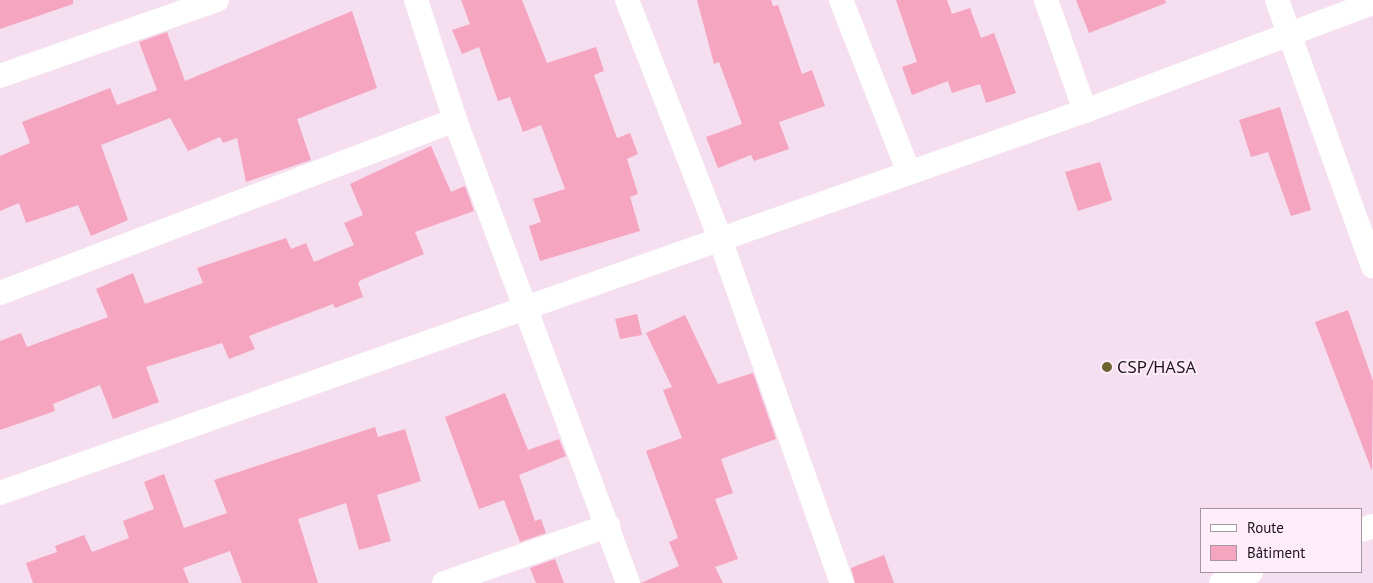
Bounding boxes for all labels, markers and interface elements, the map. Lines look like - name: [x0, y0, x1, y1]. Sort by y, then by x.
- place label: CSP/HASA: [1117, 356, 1196, 378]
- marker: CSP/HASA: [1101, 361, 1113, 373]
- legend: [1200, 508, 1363, 573]
- text: Route: [1247, 518, 1284, 537]
- text: Bâtiment: [1247, 543, 1305, 562]

